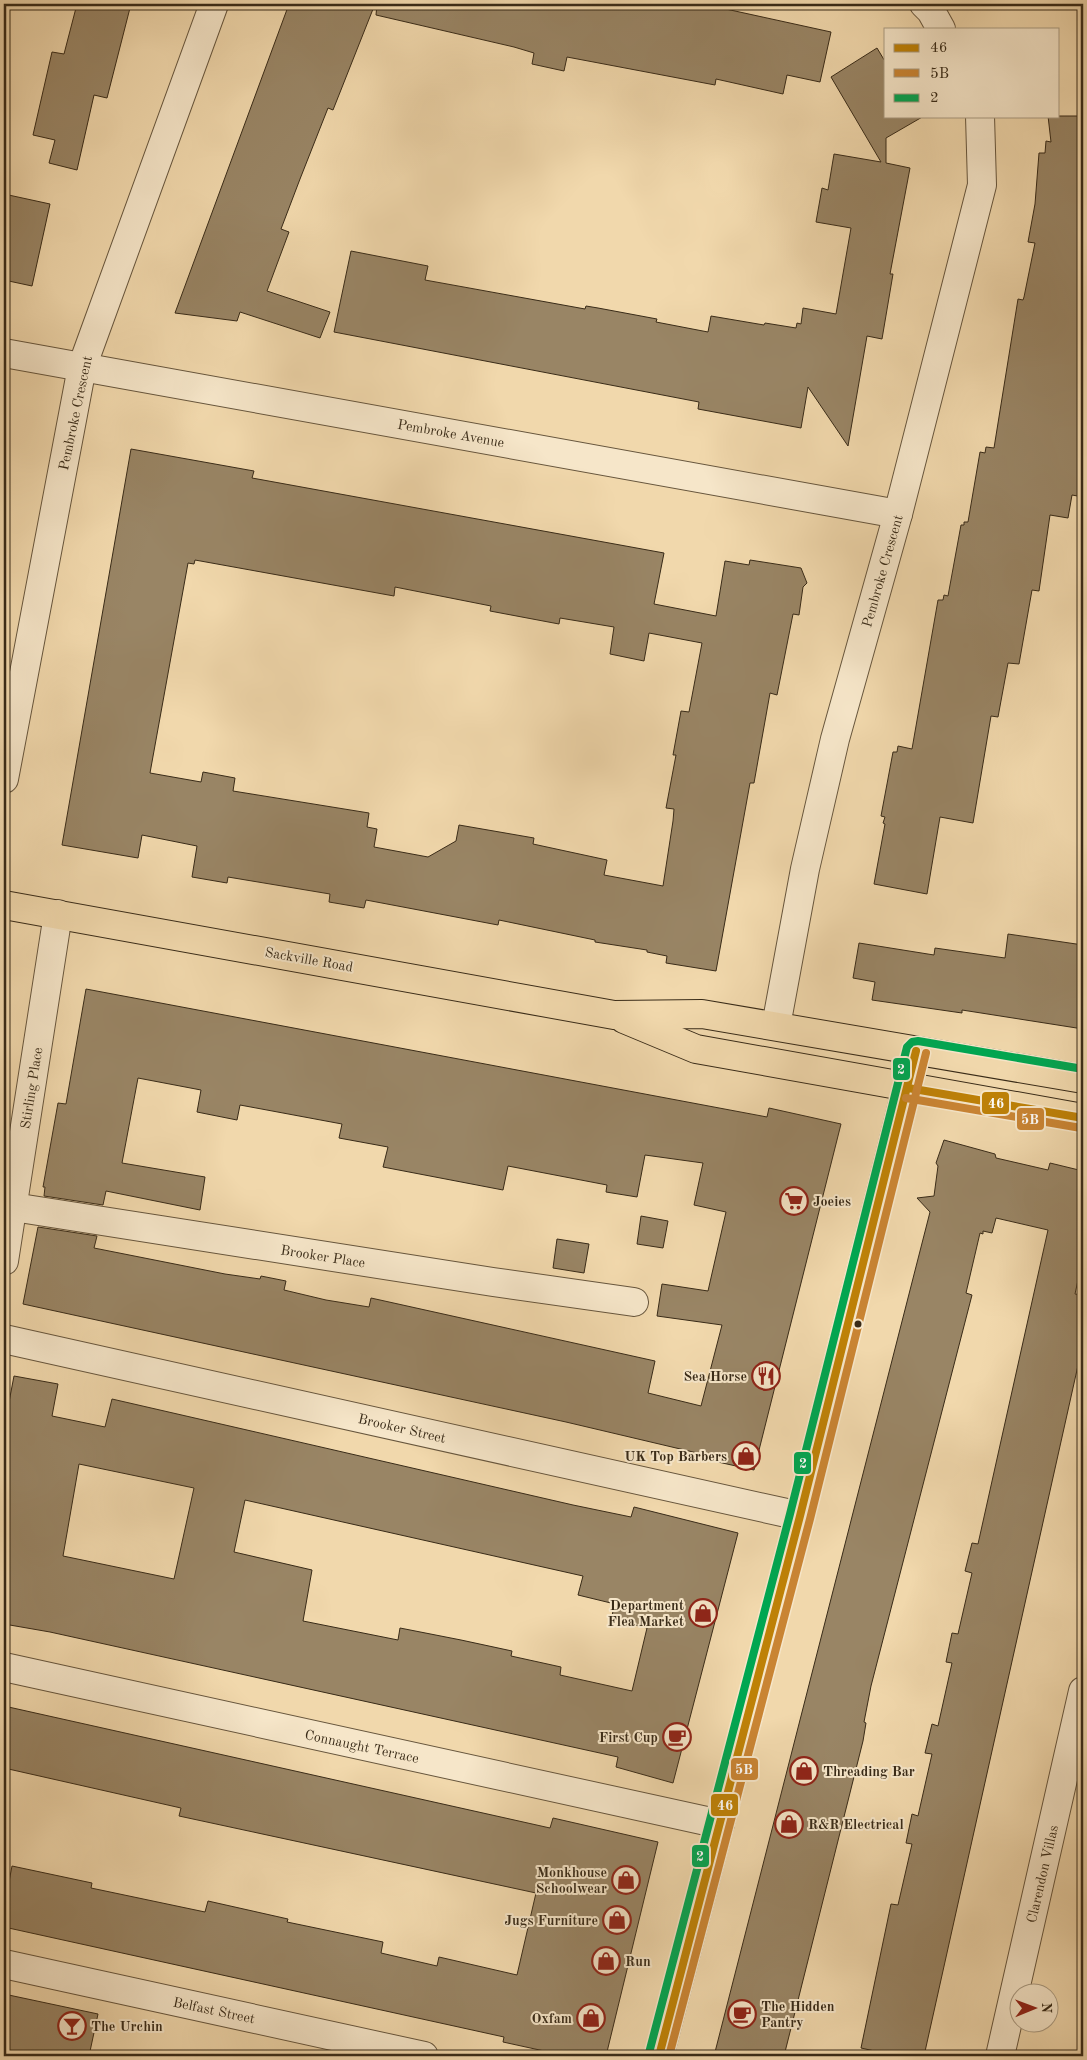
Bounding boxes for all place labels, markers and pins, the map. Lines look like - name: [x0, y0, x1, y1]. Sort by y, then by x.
- supermarket icon: Joeies: [779, 1186, 809, 1216]
- place label: Joeies: [813, 1195, 851, 1209]
- unlabelled marker: [853, 1319, 863, 1329]
- restaurant icon: Sea Horse: [751, 1361, 781, 1391]
- place label: Sea Horse: [683, 1370, 747, 1384]
- shop icon: UK Top Barbers: [731, 1441, 761, 1471]
- place label: UK Top Barbers: [624, 1450, 727, 1464]
- shop icon: Department Flea Market: [688, 1598, 718, 1628]
- place label: Department Flea Market: [607, 1599, 684, 1629]
- cafe icon: First Cup: [662, 1722, 692, 1752]
- place label: First Cup: [599, 1731, 658, 1745]
- shop icon: Threading Bar: [789, 1756, 819, 1786]
- place label: Threading Bar: [823, 1765, 915, 1779]
- shop icon: R&R Electrical: [774, 1809, 804, 1839]
- place label: R&R Electrical: [808, 1818, 904, 1832]
- shop icon: Monkhouse Schoolwear: [611, 1865, 641, 1895]
- place label: Monkhouse Schoolwear: [536, 1866, 607, 1896]
- shop icon: Jugs Furniture: [602, 1905, 632, 1935]
- place label: Jugs Furniture: [504, 1914, 598, 1928]
- shop icon: Run: [591, 1946, 621, 1976]
- place label: Run: [625, 1955, 651, 1969]
- cafe icon: The Hidden Pantry: [727, 1999, 757, 2029]
- place label: The Hidden Pantry: [761, 2000, 835, 2030]
- shop icon: Oxfam: [576, 2003, 606, 2033]
- bar icon: The Urchin: [57, 2011, 87, 2041]
- place label: Oxfam: [532, 2012, 572, 2026]
- place label: The Urchin: [91, 2020, 163, 2034]

